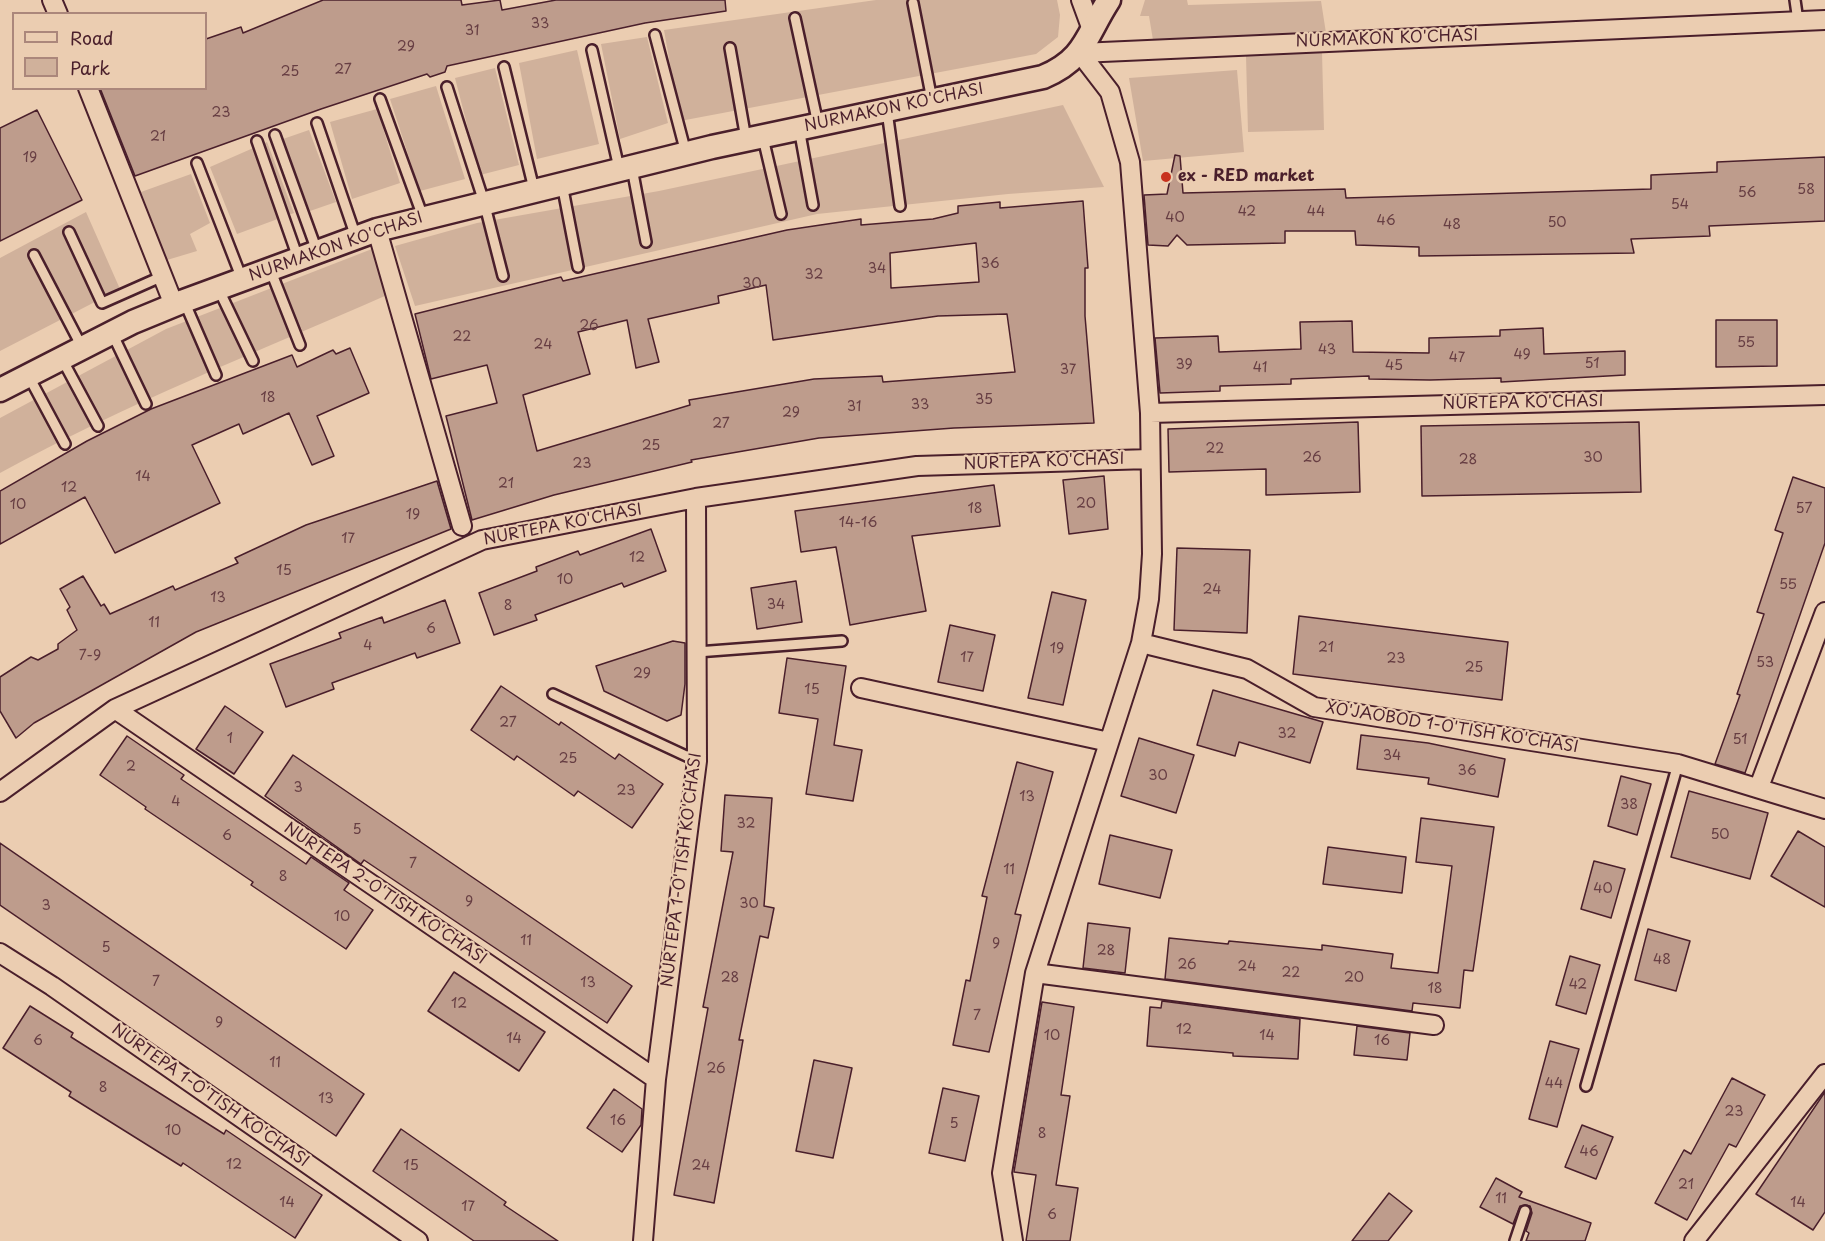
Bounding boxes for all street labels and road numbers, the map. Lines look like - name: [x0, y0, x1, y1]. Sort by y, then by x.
- street label: NURMAKON KO'CHASI: [1295, 26, 1479, 52]
- street label: NURMAKON KO'CHASI: [803, 80, 985, 136]
- street label: NURMAKON KO'CHASI: [246, 208, 426, 286]
- street label: NURTEPA KO'CHASI: [1442, 392, 1604, 414]
- street label: NURTEPA KO'CHASI: [963, 450, 1125, 474]
- street label: NURTEPA KO'CHASI: [482, 500, 644, 550]
- street label: XO'JAOBOD 1-O'TISH KO'CHASI: [1324, 699, 1580, 757]
- street label: NURTEPA 1-O'TISH KO'CHASI: [658, 752, 706, 988]
- street label: NURTEPA 2-O'TISH KO'CHASI: [280, 819, 490, 969]
- street label: NURTEPA 1-O'TISH KO'CHASI: [108, 1020, 312, 1172]

